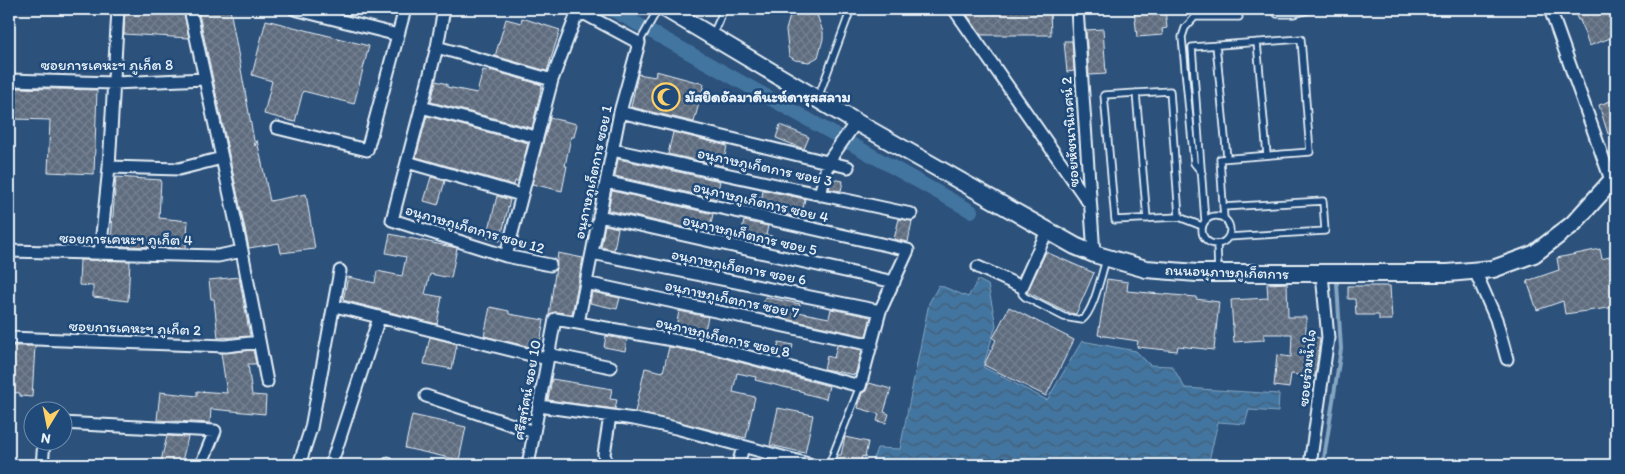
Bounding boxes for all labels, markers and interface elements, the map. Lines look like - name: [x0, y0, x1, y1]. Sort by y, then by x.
- street label: ซอยการเคหะฯ ภูเก็ต 8: [41, 56, 173, 75]
- street label: ซอยหัชนานิเวศน์ 2: [1057, 76, 1083, 188]
- mosque icon: มัสยิดอัลมาดีนะห์ดารุสสลาม: [651, 82, 681, 112]
- place label: มัสยิดอัลมาดีนะห์ดารุสสลาม: [685, 88, 851, 108]
- street label: อนุภาษภูเก็ตการ ซอย 1: [570, 103, 617, 241]
- street label: อนุภาษภูเก็ตการ ซอย 3: [696, 144, 834, 191]
- street label: อนุภาษภูเก็ตการ ซอย 4: [691, 178, 830, 227]
- street label: อนุภาษภูเก็ตการ ซอย 12: [403, 200, 547, 259]
- street label: อนุภาษภูเก็ตการ ซอย 5: [681, 211, 819, 260]
- street label: ซอยการเคหะฯ ภูเก็ต 4: [59, 229, 193, 250]
- street label: อนุภาษภูเก็ตการ ซอย 6: [670, 245, 808, 290]
- street label: ถนนอนุภาษภูเก็ตการ: [1165, 261, 1289, 284]
- street label: อนุภาษภูเก็ตการ ซอย 7: [663, 276, 801, 323]
- street label: อนุภาษภูเก็ตการ ซอย 8: [654, 313, 792, 362]
- street label: ซอยการเคหะฯ ภูเก็ต 2: [69, 317, 201, 340]
- street label: ซอยร่วมน้ำใจ: [1293, 329, 1320, 407]
- street label: ศรีสุทัศน์ ซอย 10: [509, 338, 546, 442]
- north arrow: [22, 402, 72, 452]
- text: N: [40, 429, 52, 448]

